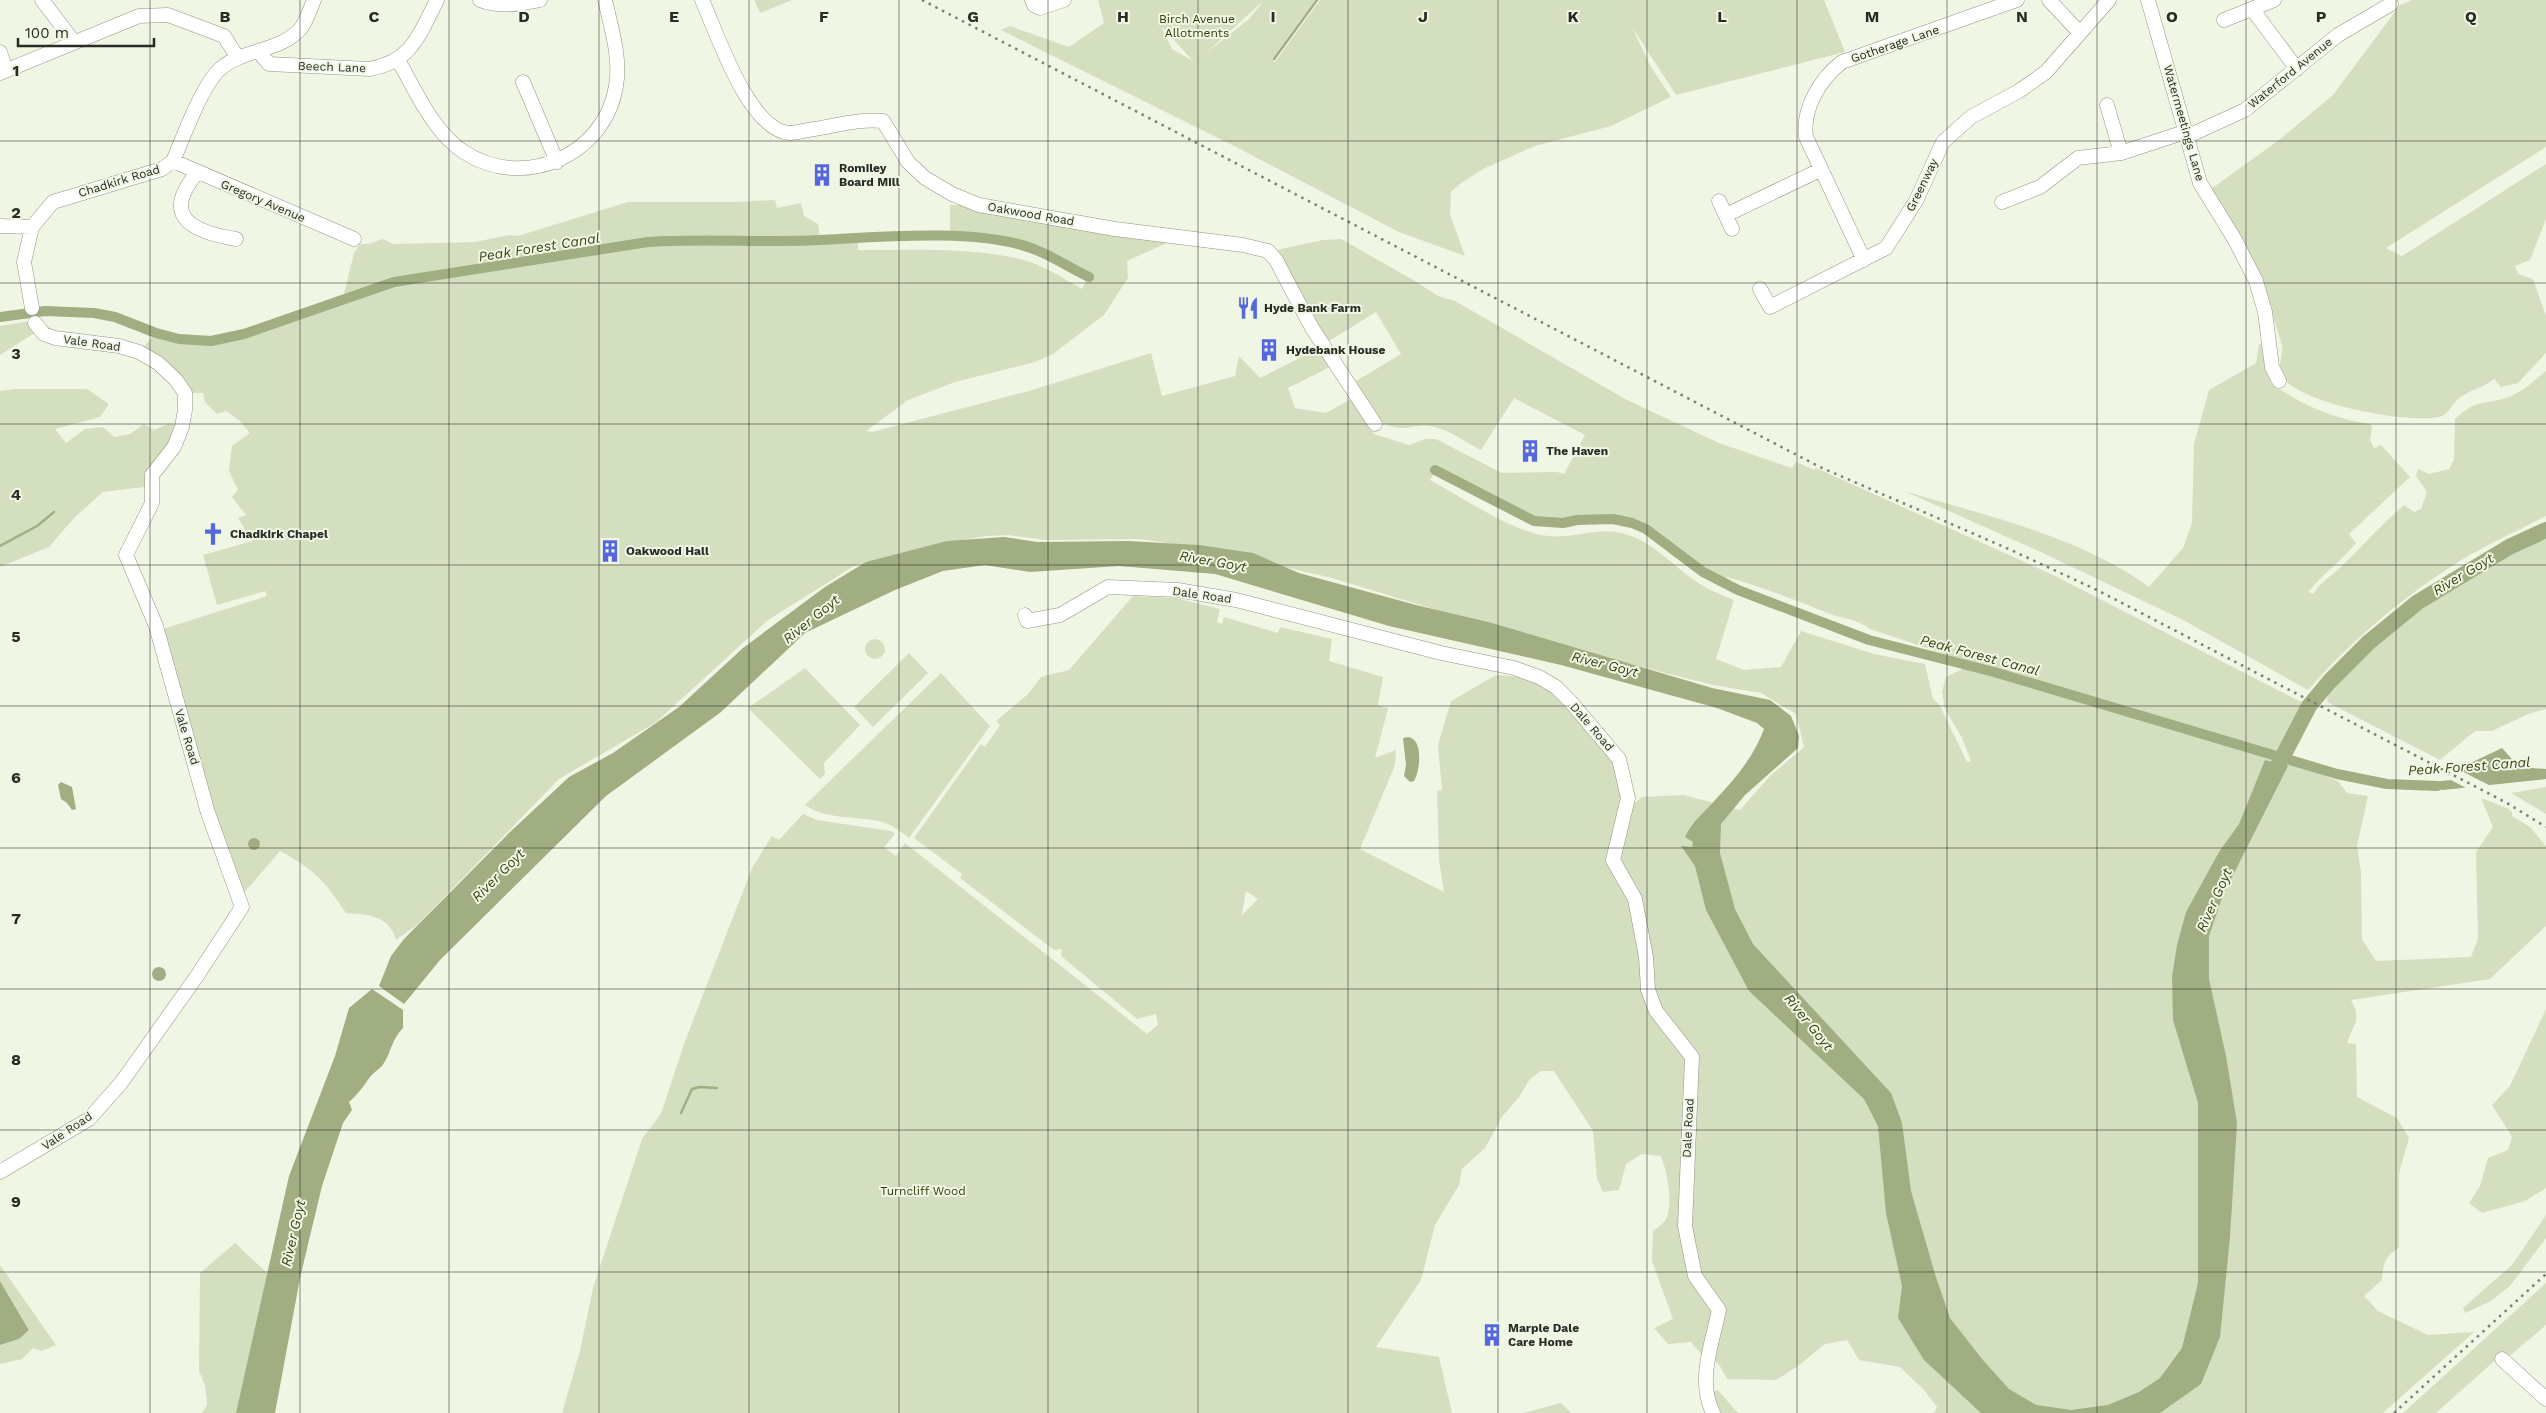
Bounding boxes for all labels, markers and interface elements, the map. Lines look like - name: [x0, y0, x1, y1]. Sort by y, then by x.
- text: B: [220, 7, 231, 26]
- text: C: [369, 7, 380, 26]
- text: D: [518, 7, 530, 26]
- text: E: [669, 7, 679, 26]
- text: F: [819, 7, 829, 26]
- text: G: [967, 7, 979, 26]
- text: H: [1117, 7, 1129, 26]
- text: I: [1270, 7, 1276, 26]
- text: J: [1418, 7, 1428, 26]
- text: K: [1567, 7, 1579, 26]
- text: L: [1717, 7, 1727, 26]
- text: M: [1865, 7, 1879, 26]
- text: N: [2016, 7, 2028, 26]
- text: O: [2166, 7, 2178, 26]
- text: P: [2316, 7, 2327, 26]
- text: Q: [2465, 7, 2477, 26]
- park label: Birch Avenue Allotments: [1159, 12, 1235, 40]
- scale bar: [18, 15, 154, 47]
- street label: Gotherage Lane: [1849, 22, 1941, 66]
- text: 100 m: [25, 24, 69, 42]
- street label: Waterford Avenue: [2245, 35, 2335, 111]
- street label: Beech Lane: [298, 59, 366, 75]
- text: 1: [13, 61, 19, 80]
- street label: Watermeetings Lane: [2161, 63, 2207, 183]
- street label: Greenway: [1903, 156, 1941, 214]
- place label: Romiley Board Mill: [839, 161, 900, 189]
- street label: Chadkirk Road: [76, 162, 162, 200]
- building icon: Romiley Board Mill: [809, 162, 835, 188]
- street label: Gregory Avenue: [218, 177, 308, 225]
- street label: Oakwood Road: [987, 199, 1075, 229]
- text: 2: [11, 203, 21, 222]
- water label: Peak Forest Canal: [477, 230, 601, 264]
- restaurant icon: Hyde Bank Farm: [1235, 295, 1261, 321]
- place label: Hyde Bank Farm: [1264, 301, 1361, 315]
- street label: Vale Road: [62, 332, 122, 354]
- building icon: Hydebank House: [1256, 337, 1282, 363]
- place label: Hydebank House: [1286, 343, 1385, 357]
- text: 3: [11, 344, 21, 363]
- building icon: The Haven: [1517, 438, 1543, 464]
- place label: The Haven: [1546, 444, 1608, 458]
- text: 4: [11, 485, 21, 504]
- church icon: Chadkirk Chapel: [200, 521, 226, 547]
- place label: Chadkirk Chapel: [230, 527, 328, 541]
- building icon: Oakwood Hall: [597, 538, 623, 564]
- place label: Oakwood Hall: [626, 544, 709, 558]
- water label: River Goyt: [1178, 547, 1248, 575]
- water label: River Goyt: [2430, 549, 2497, 598]
- street label: Dale Road: [1172, 584, 1232, 606]
- water label: River Goyt: [780, 591, 843, 647]
- text: 5: [11, 627, 21, 646]
- water label: Peak Forest Canal: [1919, 631, 2041, 679]
- water label: River Goyt: [1570, 648, 1640, 680]
- street label: Dale Road: [1567, 700, 1617, 754]
- street label: Vale Road: [172, 707, 202, 767]
- water label: Peak Forest Canal: [2407, 754, 2531, 778]
- text: 6: [11, 768, 21, 787]
- water label: River Goyt: [468, 845, 528, 905]
- water label: River Goyt: [2193, 865, 2235, 934]
- text: 7: [11, 909, 21, 928]
- water label: River Goyt: [1781, 991, 1837, 1054]
- text: 8: [11, 1050, 21, 1069]
- street label: Dale Road: [1679, 1098, 1697, 1158]
- street label: Vale Road: [39, 1109, 95, 1153]
- park label: Turncliff Wood: [880, 1184, 966, 1198]
- text: 9: [11, 1192, 21, 1211]
- water label: River Goyt: [278, 1198, 309, 1268]
- place label: Marple Dale Care Home: [1508, 1321, 1579, 1349]
- building icon: Marple Dale Care Home: [1479, 1322, 1505, 1348]

